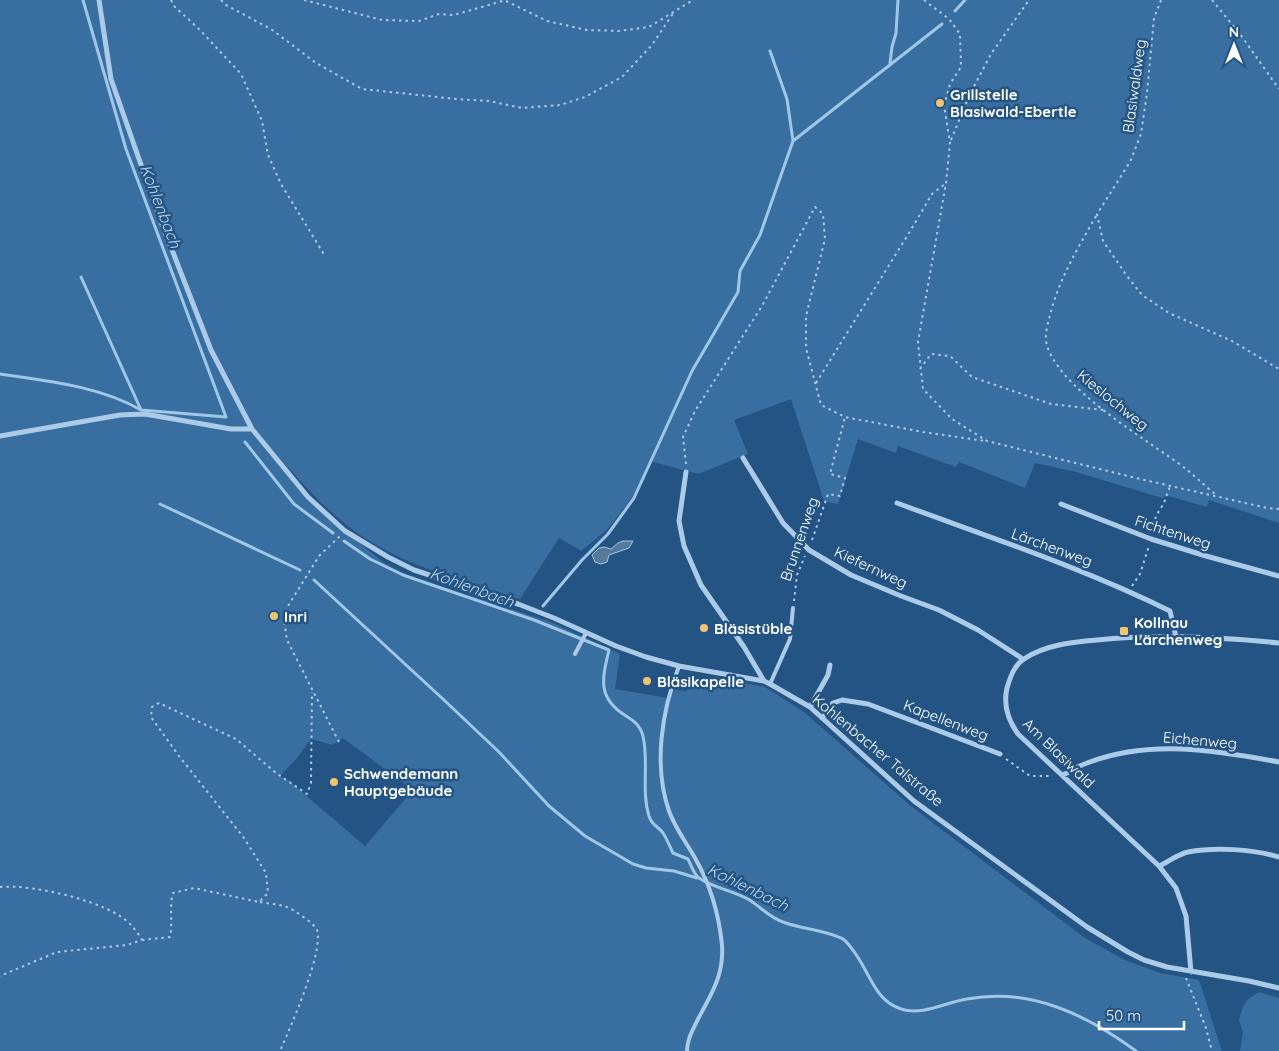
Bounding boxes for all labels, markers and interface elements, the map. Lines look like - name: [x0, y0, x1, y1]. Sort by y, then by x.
- north arrow: [1209, 20, 1259, 70]
- text: N: [1229, 23, 1239, 41]
- street label: Blasiwaldweg: [1118, 38, 1150, 134]
- place label: Grillstelle Blasiwald-Ebertle: [950, 85, 1077, 121]
- marker: Grillstelle Blasiwald-Ebertle: [934, 97, 946, 109]
- water label: Kohlenbach: [136, 161, 186, 251]
- street label: Kieslochweg: [1073, 365, 1153, 435]
- street label: Brunnenweg: [776, 494, 822, 584]
- street label: Fichtenweg: [1132, 511, 1214, 553]
- street label: Lärchenweg: [1009, 524, 1095, 570]
- street label: Kiefernweg: [831, 542, 911, 592]
- water label: Kohlenbach: [427, 563, 518, 612]
- place label: Inri: [284, 607, 307, 626]
- marker: Inri: [268, 610, 280, 622]
- place label: Kollnau Lärchenweg: [1134, 613, 1222, 649]
- place label: Bläsistüble: [714, 619, 793, 638]
- marker: Bläsistüble: [698, 622, 710, 634]
- marker: Kollnau Lärchenweg: [1118, 625, 1130, 637]
- place label: Bläsikapelle: [657, 672, 744, 691]
- marker: Bläsikapelle: [641, 675, 653, 687]
- street label: Kohlenbacher Talstraße: [809, 690, 947, 810]
- street label: Kapellenweg: [901, 695, 991, 745]
- street label: Am Blasiwald: [1019, 714, 1099, 792]
- street label: Eichenweg: [1162, 727, 1238, 753]
- place label: Schwendemann Hauptgebäude: [344, 764, 458, 800]
- marker: Schwendemann Hauptgebäude: [328, 776, 340, 788]
- water label: Kohlenbach: [704, 859, 793, 916]
- scale bar: [1099, 998, 1184, 1030]
- text: 50 m: [1106, 1006, 1141, 1025]

